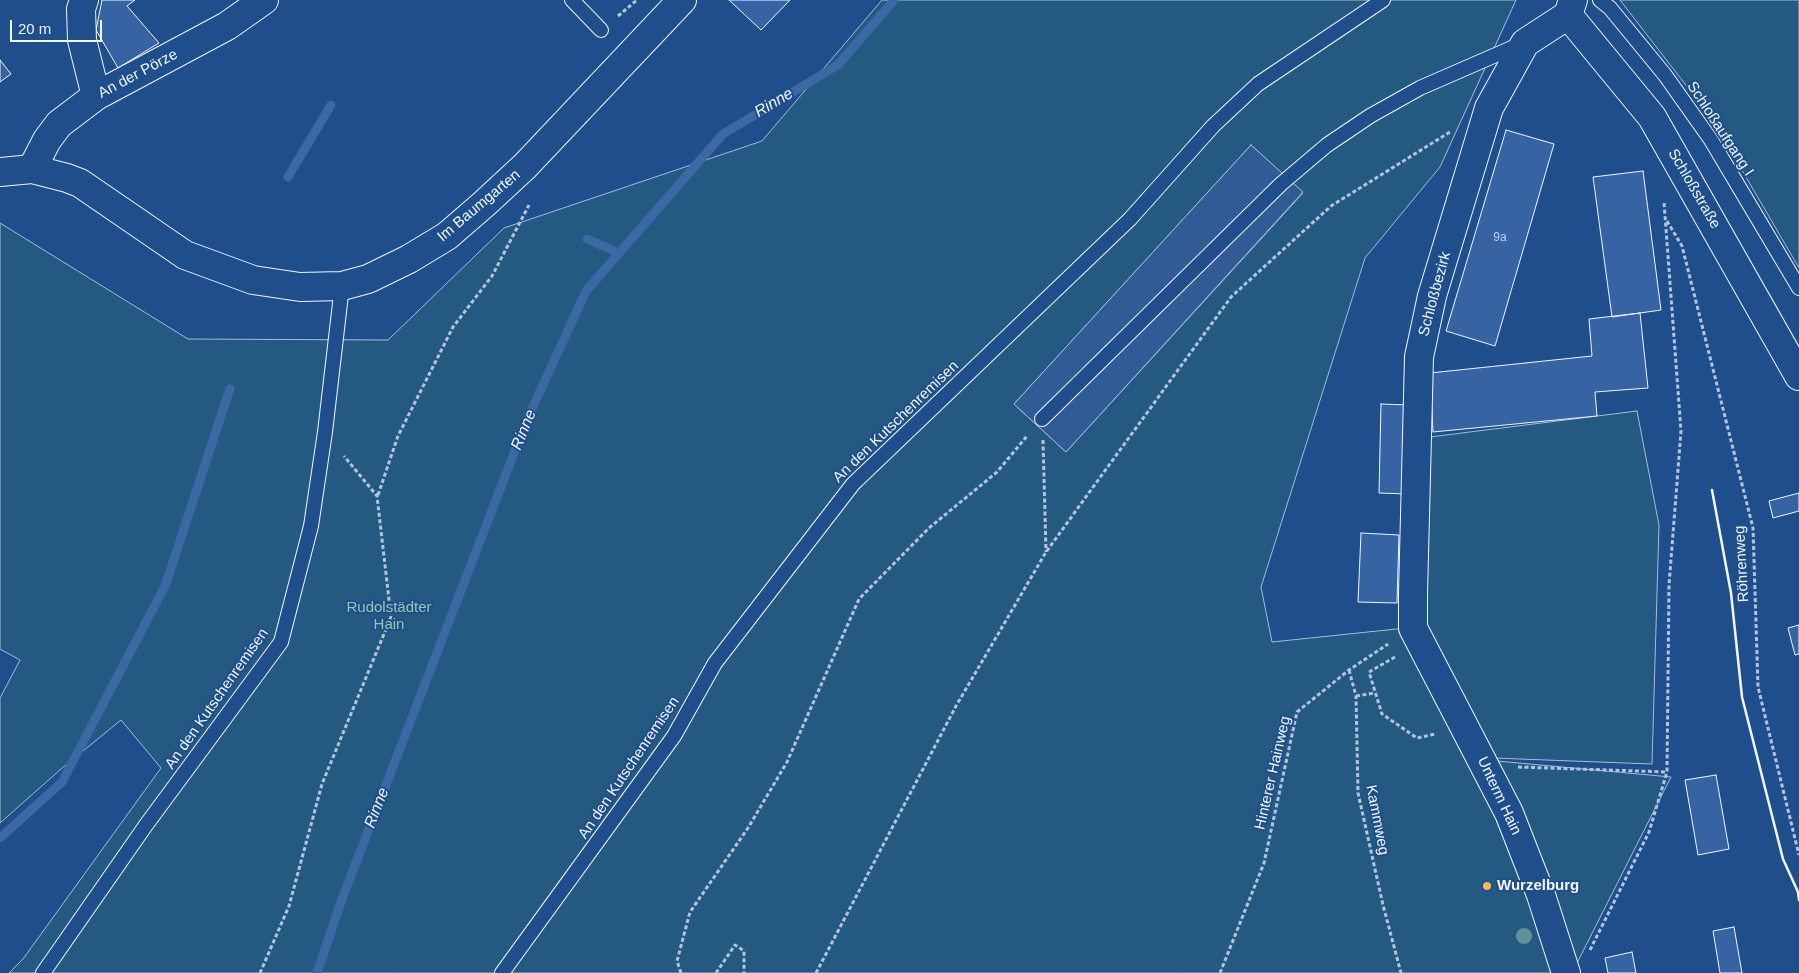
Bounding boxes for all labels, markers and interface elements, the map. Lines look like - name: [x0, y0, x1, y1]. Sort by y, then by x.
- scale bar: [12, 10, 105, 42]
- text: 20 m: [18, 20, 51, 37]
- street label: An der Pörze: [95, 46, 181, 102]
- street label: Schloßaufgang I: [1683, 78, 1757, 180]
- water label: Rinne: [751, 84, 797, 122]
- street label: Schloßstraße: [1664, 146, 1724, 232]
- street label: Im Baumgarten: [434, 166, 524, 246]
- house number: 9a: [1493, 231, 1507, 245]
- street label: Schloßbezirk: [1415, 250, 1455, 338]
- street label: An den Kutschenremisen: [829, 357, 963, 487]
- water label: Rinne: [507, 407, 541, 453]
- street label: Röhrenweg: [1731, 525, 1753, 603]
- park label: Rudolstädter Hain: [346, 599, 432, 634]
- street label: An den Kutschenremisen: [162, 625, 272, 773]
- street label: An den Kutschenremisen: [575, 693, 683, 843]
- street label: Hinterer Hainweg: [1251, 715, 1295, 831]
- street label: Unterm Hain: [1473, 754, 1525, 838]
- street label: Kammweg: [1361, 784, 1393, 856]
- water label: Rinne: [361, 785, 393, 831]
- place label: Wurzelburg: [1497, 877, 1579, 895]
- marker: Wurzelburg: [1481, 880, 1493, 892]

